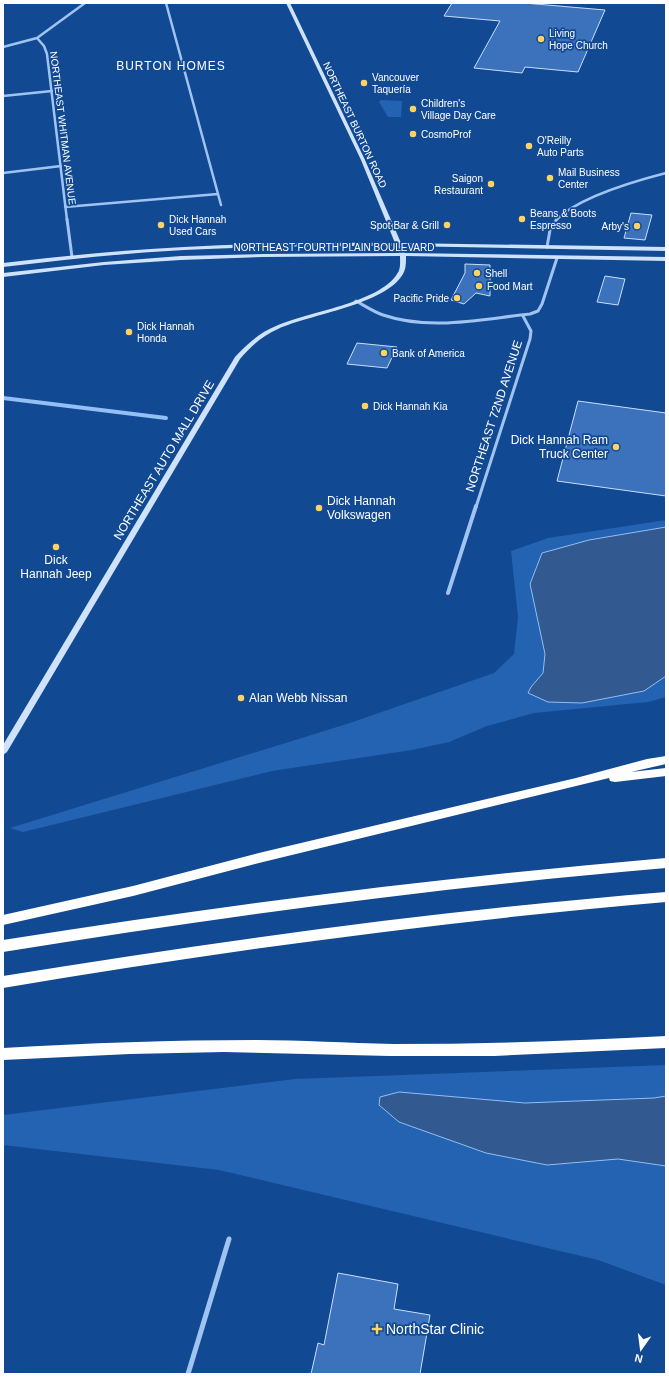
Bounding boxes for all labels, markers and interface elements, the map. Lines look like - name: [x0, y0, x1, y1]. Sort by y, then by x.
- place label: Living Hope Church: [549, 28, 608, 51]
- marker: Living Hope Church: [536, 34, 546, 44]
- street label: NORTHEAST WHITMAN AVENUE: [48, 51, 78, 206]
- district label: BURTON HOMES: [116, 59, 226, 73]
- street label: NORTHEAST BURTON ROAD: [321, 60, 389, 190]
- place label: Vancouver Taquería: [372, 72, 420, 95]
- marker: Vancouver Taquería: [359, 78, 369, 88]
- place label: Children's Village Day Care: [421, 98, 496, 121]
- marker: Children's Village Day Care: [408, 104, 418, 114]
- marker: CosmoProf: [408, 129, 418, 139]
- place label: CosmoProf: [421, 129, 471, 140]
- place label: O'Reilly Auto Parts: [537, 135, 584, 158]
- marker: O'Reilly Auto Parts: [524, 141, 534, 151]
- place label: Mail Business Center: [558, 167, 620, 190]
- place label: Saigon Restaurant: [434, 173, 483, 196]
- marker: Mail Business Center: [545, 173, 555, 183]
- marker: Saigon Restaurant: [486, 179, 496, 189]
- place label: Beans & Boots Espresso: [530, 208, 596, 231]
- place label: Dick Hannah Used Cars: [169, 214, 226, 237]
- marker: Beans & Boots Espresso: [517, 214, 527, 224]
- marker: Dick Hannah Used Cars: [156, 220, 166, 230]
- place label: Spot Bar & Grill: [370, 220, 439, 231]
- marker: Spot Bar & Grill: [442, 220, 452, 230]
- place label: Arby's: [602, 221, 629, 232]
- marker: Arby's: [632, 221, 642, 231]
- street label: NORTHEAST FOURTH PLAIN BOULEVARD: [234, 242, 434, 253]
- marker: Shell: [472, 268, 482, 278]
- place label: Shell: [485, 268, 507, 279]
- marker: Food Mart: [474, 281, 484, 291]
- place label: Food Mart: [487, 281, 533, 292]
- place label: Pacific Pride: [393, 293, 449, 304]
- marker: Pacific Pride: [452, 293, 462, 303]
- place label: Dick Hannah Honda: [137, 321, 194, 344]
- marker: Dick Hannah Honda: [124, 327, 134, 337]
- street label: NORTHEAST 72ND AVENUE: [463, 338, 525, 494]
- marker: Bank of America: [379, 348, 389, 358]
- place label: Bank of America: [392, 348, 465, 359]
- street label: NORTHEAST AUTO MALL DRIVE: [111, 378, 217, 542]
- marker: Dick Hannah Kia: [360, 401, 370, 411]
- place label: Dick Hannah Kia: [373, 401, 448, 412]
- place label: Dick Hannah Ram Truck Center: [511, 433, 608, 461]
- marker: Dick Hannah Ram Truck Center: [611, 442, 621, 452]
- place label: Dick Hannah Volkswagen: [327, 494, 396, 522]
- marker: Dick Hannah Volkswagen: [314, 503, 324, 513]
- marker: Dick Hannah Jeep: [51, 542, 61, 552]
- place label: Dick Hannah Jeep: [20, 553, 92, 581]
- place label: Alan Webb Nissan: [249, 691, 348, 705]
- marker: Alan Webb Nissan: [236, 693, 246, 703]
- place label: NorthStar Clinic: [386, 1321, 484, 1337]
- marker: NorthStar Clinic: [371, 1323, 383, 1335]
- north arrow: [621, 1329, 661, 1369]
- text: N: [633, 1352, 644, 1365]

